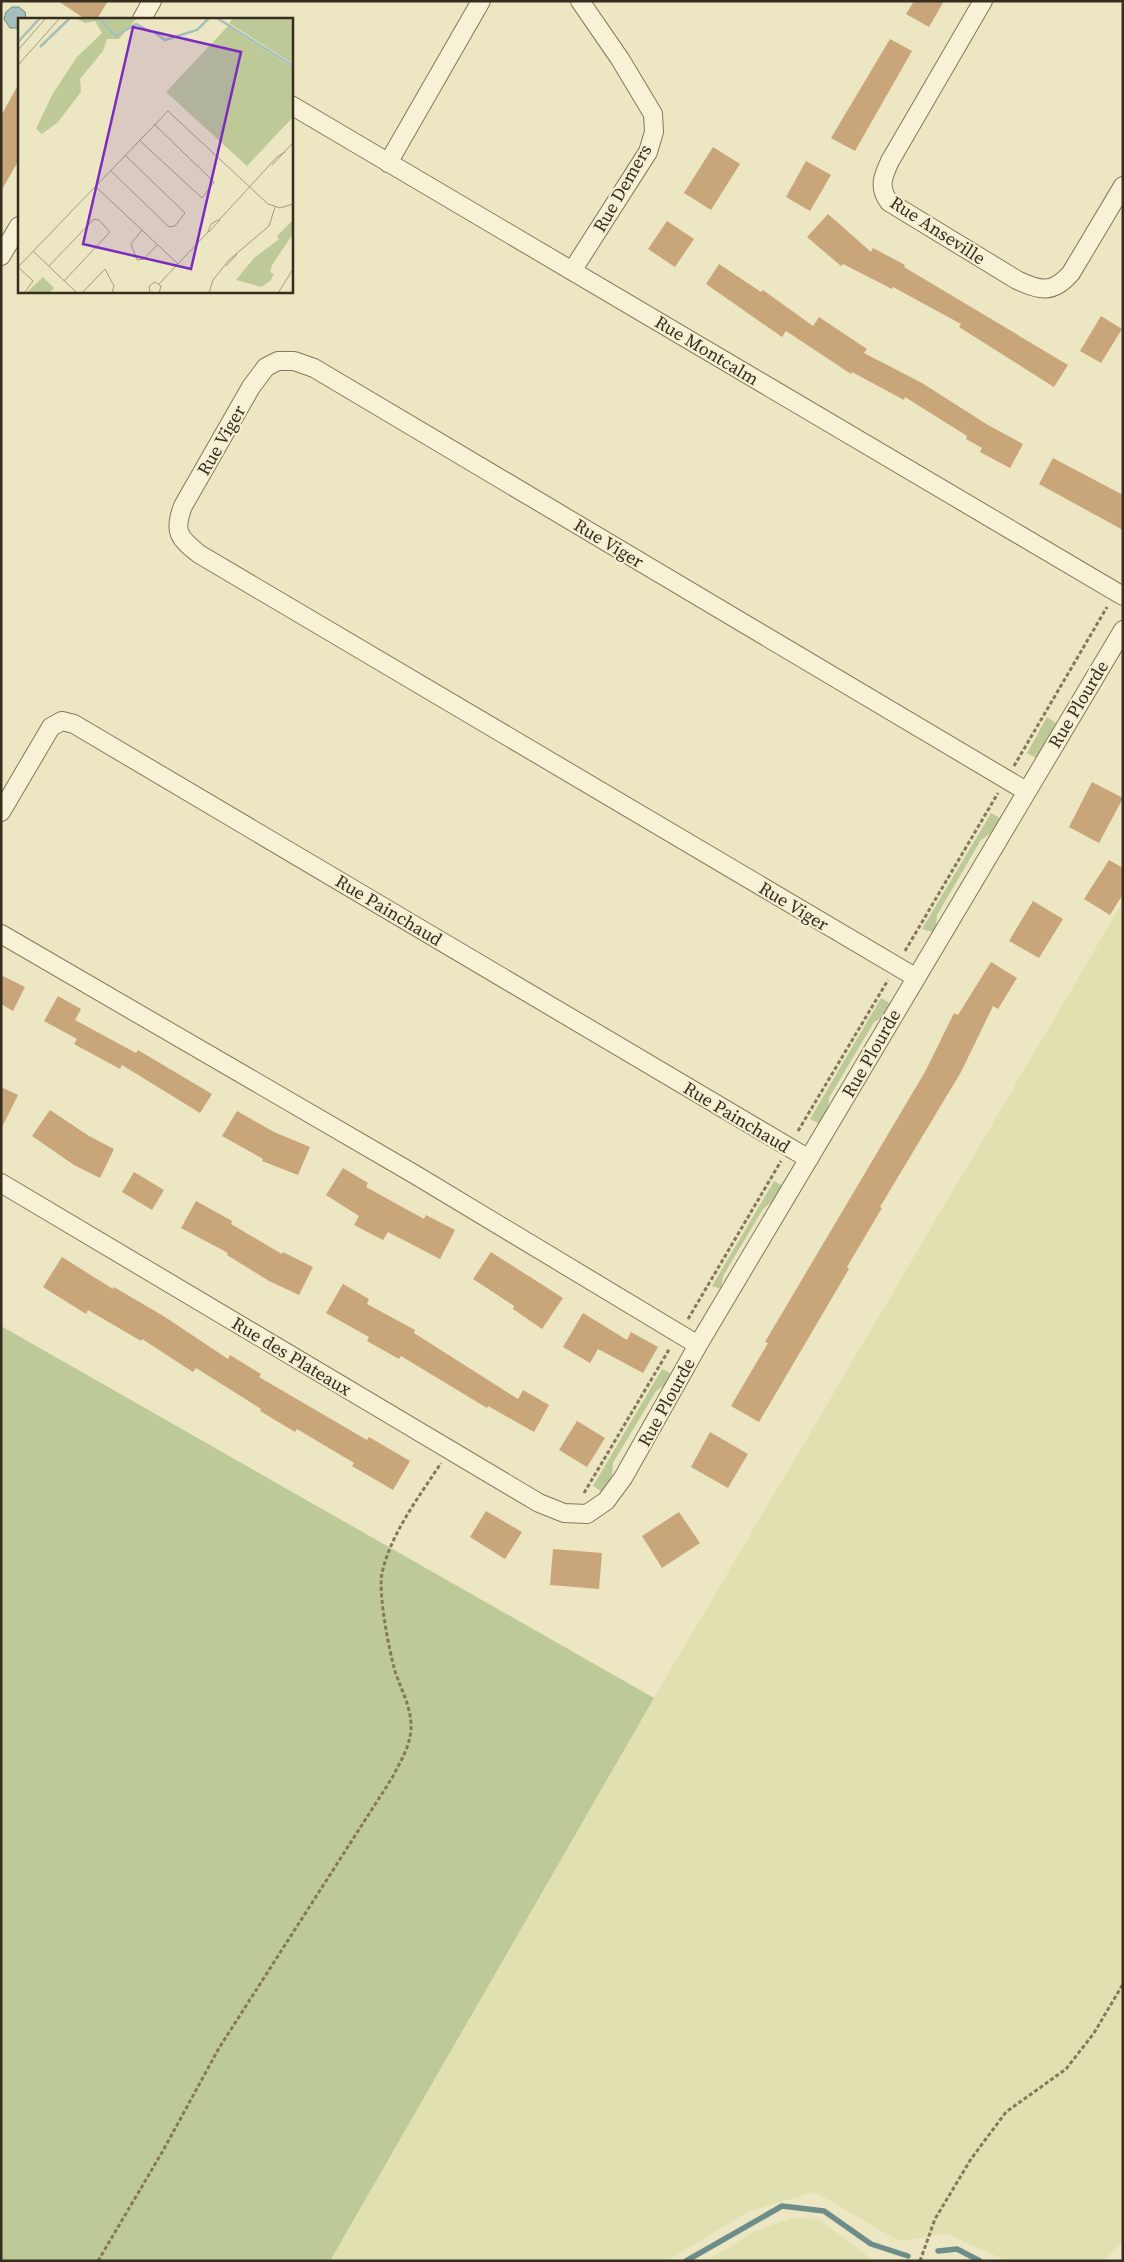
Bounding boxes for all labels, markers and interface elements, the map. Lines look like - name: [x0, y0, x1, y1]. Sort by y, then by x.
- inset map: [18, 18, 292, 292]
- street label: Rue Demers: [587, 139, 657, 237]
- street label: Rue Anseville: [885, 190, 991, 270]
- street label: Rue Montcalm: [650, 309, 764, 391]
- street label: Rue Viger: [191, 400, 251, 480]
- street label: Rue Viger: [569, 512, 649, 574]
- street label: Rue Plourde: [1042, 655, 1114, 753]
- street label: Rue Painchaud: [331, 868, 447, 952]
- street label: Rue Viger: [754, 875, 834, 937]
- street label: Rue Plourde: [836, 1004, 906, 1102]
- street label: Rue Painchaud: [679, 1075, 795, 1159]
- street label: Rue des Plateaux: [227, 1310, 357, 1402]
- street label: Rue Plourde: [631, 1353, 701, 1451]

